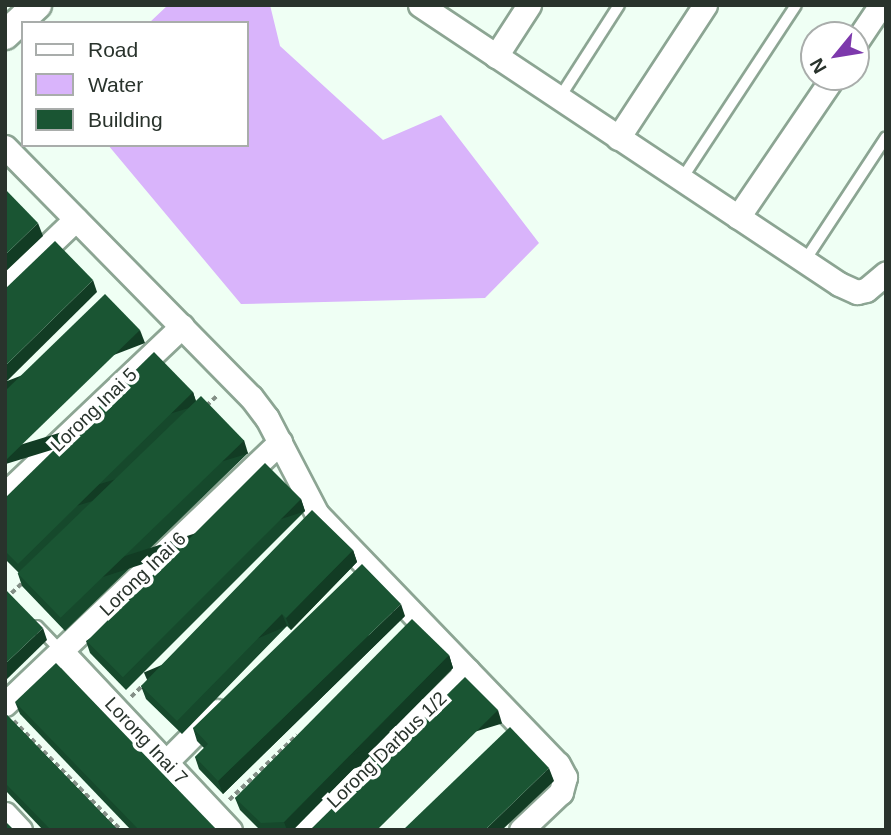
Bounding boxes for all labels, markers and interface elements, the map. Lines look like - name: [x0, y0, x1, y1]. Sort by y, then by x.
- legend: [21, 21, 248, 147]
- north arrow: [800, 21, 870, 91]
- text: Road: [88, 38, 138, 61]
- text: N: [806, 55, 831, 77]
- text: Water: [88, 73, 143, 96]
- text: Building: [88, 108, 163, 131]
- street label: Lorong Inai 5: [46, 363, 142, 457]
- street label: Lorong Inai 6: [95, 527, 191, 621]
- street label: Lorong Darbus 1/2: [322, 687, 452, 813]
- street label: Lorong Inai 7: [100, 693, 192, 789]

